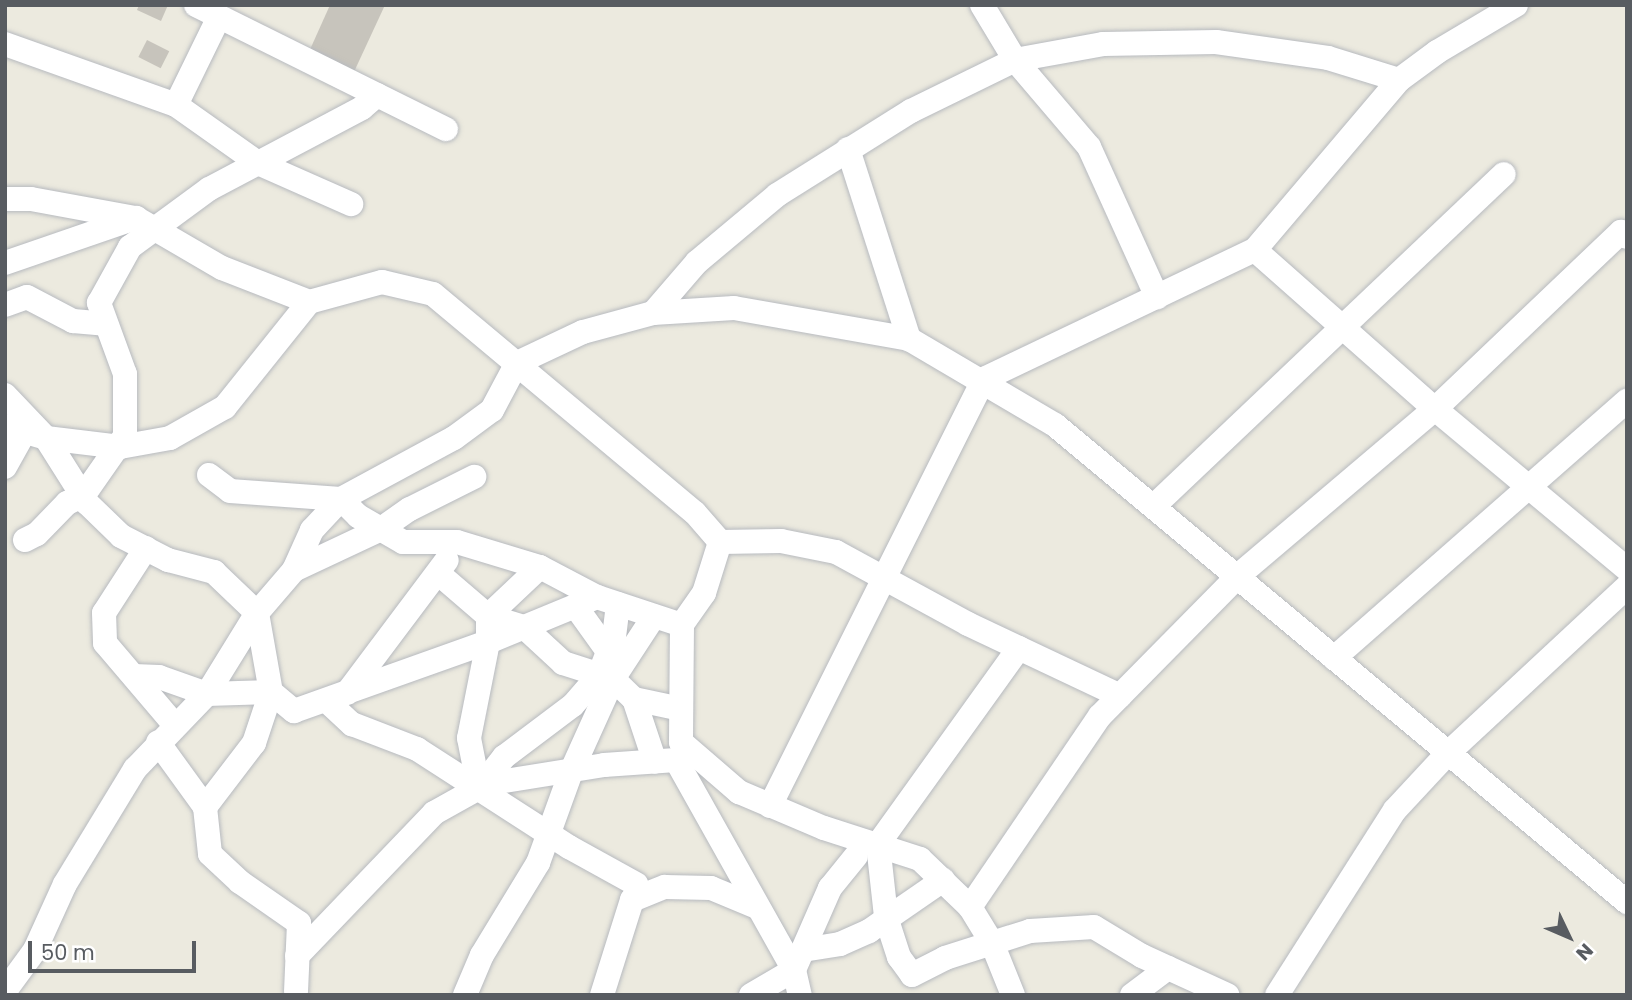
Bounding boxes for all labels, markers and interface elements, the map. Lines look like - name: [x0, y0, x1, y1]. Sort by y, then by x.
- north arrow: [1534, 902, 1604, 972]
- scale bar: [32, 926, 200, 970]
- text: N: [1570, 937, 1599, 966]
- text: 50 m: [41, 938, 95, 967]

